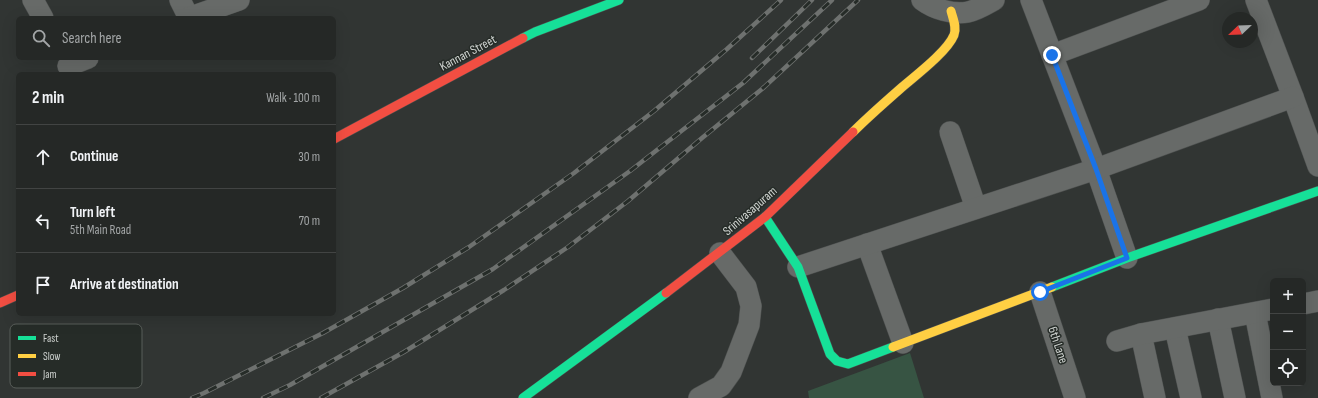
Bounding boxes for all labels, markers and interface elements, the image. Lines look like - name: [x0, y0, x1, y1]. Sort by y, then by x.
- north arrow: [1222, 12, 1258, 48]
- search box: [16, 16, 336, 60]
- icon: search: [30, 27, 52, 49]
- text: Search here: [62, 29, 122, 48]
- street label: Kannan Street: [437, 31, 499, 75]
- route end: [1043, 46, 1061, 64]
- text: 2 min: [32, 88, 64, 108]
- text: Walk · 100 m: [266, 90, 320, 106]
- icon: ahead: [32, 146, 54, 168]
- text: Continue: [70, 147, 119, 166]
- text: 30 m: [298, 149, 320, 165]
- street label: Srinivasapuram: [720, 183, 780, 239]
- text: Turn left: [70, 203, 115, 222]
- icon: left: [32, 210, 54, 232]
- text: 70 m: [299, 213, 320, 229]
- text: 5th Main Road: [70, 222, 131, 238]
- icon: arrive: [32, 274, 54, 296]
- text: Arrive at destination: [70, 275, 179, 294]
- map controls: [1270, 278, 1306, 386]
- button: +: [1270, 278, 1306, 314]
- route start: [1031, 283, 1049, 301]
- button: −: [1270, 314, 1306, 350]
- legend: [10, 324, 142, 388]
- street label: 6th Lane: [1045, 325, 1071, 365]
- text: Fast: [43, 332, 59, 345]
- text: Slow: [43, 350, 60, 363]
- button: locate: [1270, 350, 1306, 386]
- text: Jam: [42, 368, 57, 381]

